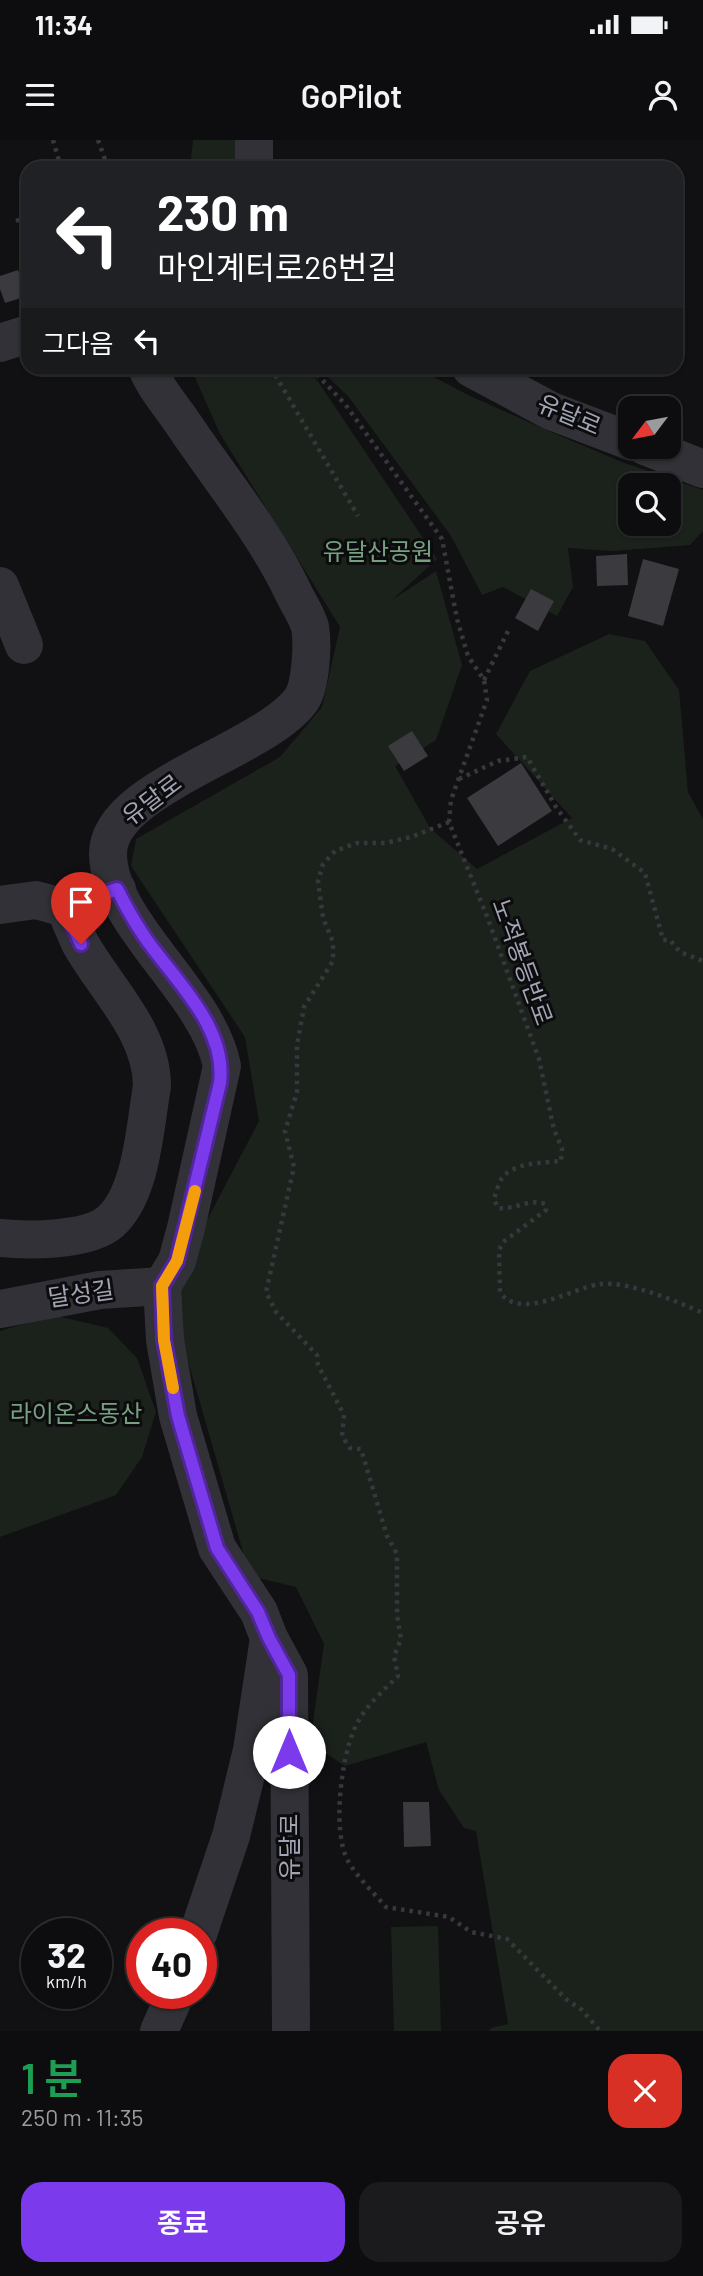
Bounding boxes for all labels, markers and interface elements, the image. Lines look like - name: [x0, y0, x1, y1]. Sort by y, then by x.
- text: 11:34: [35, 9, 93, 40]
- icon: menu: [21, 76, 59, 114]
- text: GoPilot: [301, 76, 402, 114]
- icon: person: [644, 76, 682, 114]
- text: 230 m: [157, 182, 289, 241]
- icon: left: [42, 189, 133, 280]
- text: 마인계터로26번길: [157, 247, 397, 285]
- icon: left: [128, 322, 166, 360]
- text: 그다음: [42, 327, 114, 358]
- street label: 유달로: [533, 387, 606, 440]
- north arrow: [618, 396, 681, 458]
- map controls: [618, 396, 681, 536]
- button: search: [618, 473, 681, 536]
- park label: 유달산공원: [323, 536, 433, 565]
- street label: 유달로: [116, 767, 186, 830]
- pin: [51, 872, 111, 944]
- icon: arrive: [62, 883, 100, 921]
- street label: 노적봉등반로: [487, 894, 560, 1029]
- street label: 달성길: [46, 1274, 116, 1311]
- park label: 라이온스동산: [10, 1398, 142, 1427]
- position arrow: [252, 1715, 326, 1789]
- street label: 유달로: [274, 1814, 303, 1880]
- speed limit sign: 40: [126, 1918, 217, 2009]
- text: 32: [47, 1933, 86, 1975]
- text: km/h: [46, 1970, 87, 1992]
- text: 1 분: [21, 2052, 83, 2102]
- button: close: [608, 2054, 682, 2128]
- text: 250 m · 11:35: [21, 2103, 143, 2131]
- button: 종료: [21, 2182, 345, 2262]
- button: 공유: [359, 2182, 682, 2262]

